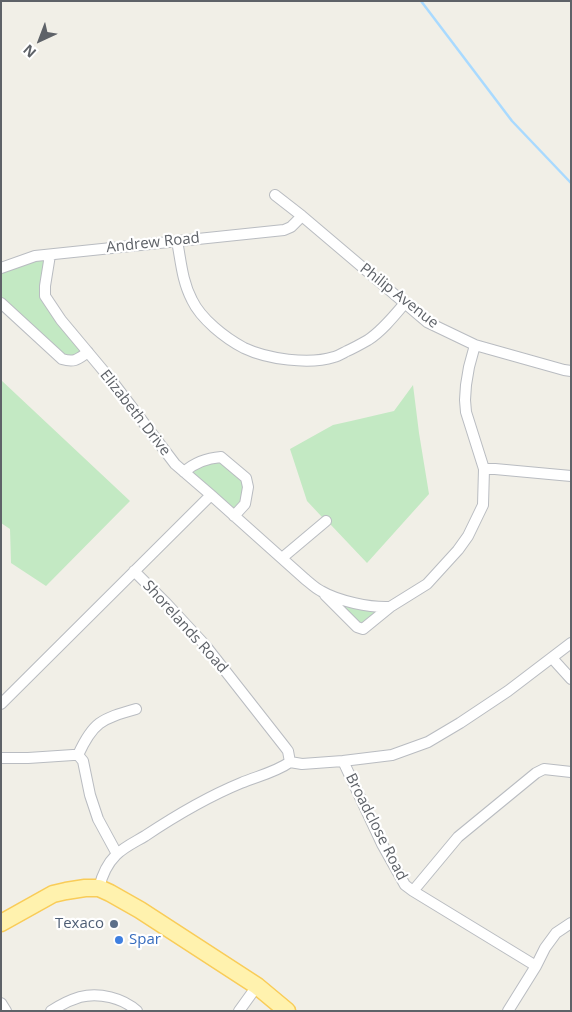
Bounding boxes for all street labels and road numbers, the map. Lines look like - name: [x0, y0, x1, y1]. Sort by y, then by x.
- street label: Andrew Road: [105, 229, 201, 257]
- street label: Philip Avenue: [356, 260, 442, 332]
- street label: Elizabeth Drive: [96, 366, 174, 460]
- street label: Shorelands Road: [139, 577, 231, 677]
- street label: Broadclose Road: [341, 771, 411, 883]

